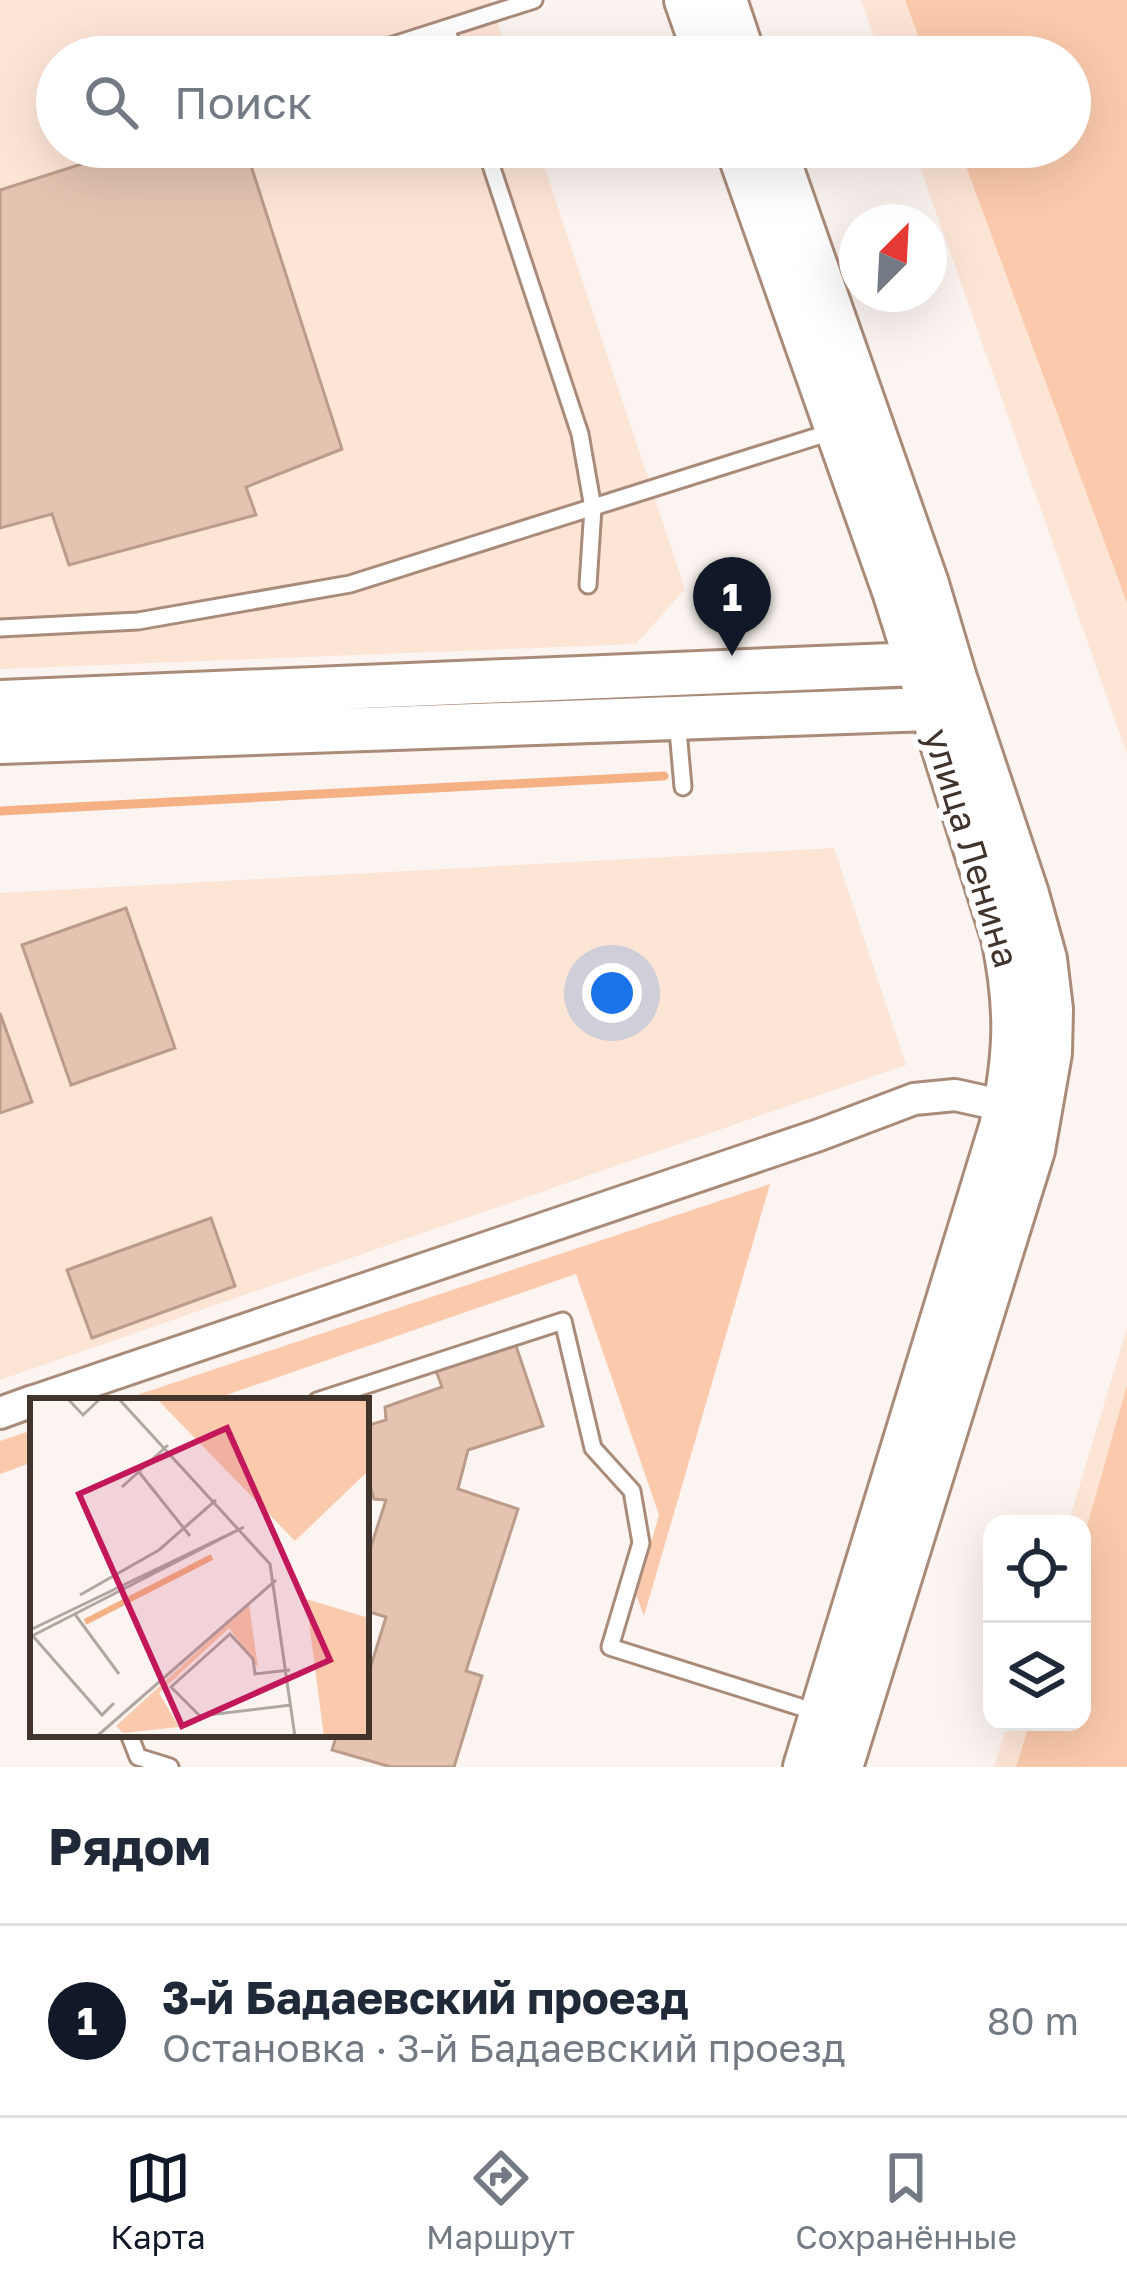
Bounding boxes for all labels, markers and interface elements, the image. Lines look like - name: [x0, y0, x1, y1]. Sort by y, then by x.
- search box: [36, 36, 1091, 168]
- icon: search: [78, 69, 144, 135]
- text: Поиск: [174, 75, 313, 129]
- north arrow: [839, 204, 947, 312]
- pin: 1: [693, 557, 771, 656]
- street label: улица Ленина: [916, 723, 1029, 972]
- your location: [582, 963, 642, 1023]
- inset map: [30, 1398, 369, 1737]
- map controls: [983, 1515, 1091, 1731]
- button: locate: [983, 1515, 1091, 1623]
- button: layers: [983, 1623, 1091, 1731]
- text: Рядом: [48, 1815, 211, 1876]
- text: 3-й Бадаевский проезд: [162, 1970, 689, 2024]
- text: 1: [77, 1997, 97, 2044]
- text: 80 m: [987, 1997, 1079, 2044]
- text: Остановка · 3-й Бадаевский проезд: [162, 2024, 845, 2071]
- tab: Карта: [110, 2145, 206, 2256]
- tab: Маршрут: [426, 2145, 575, 2256]
- tab: Сохранённые: [795, 2145, 1017, 2256]

